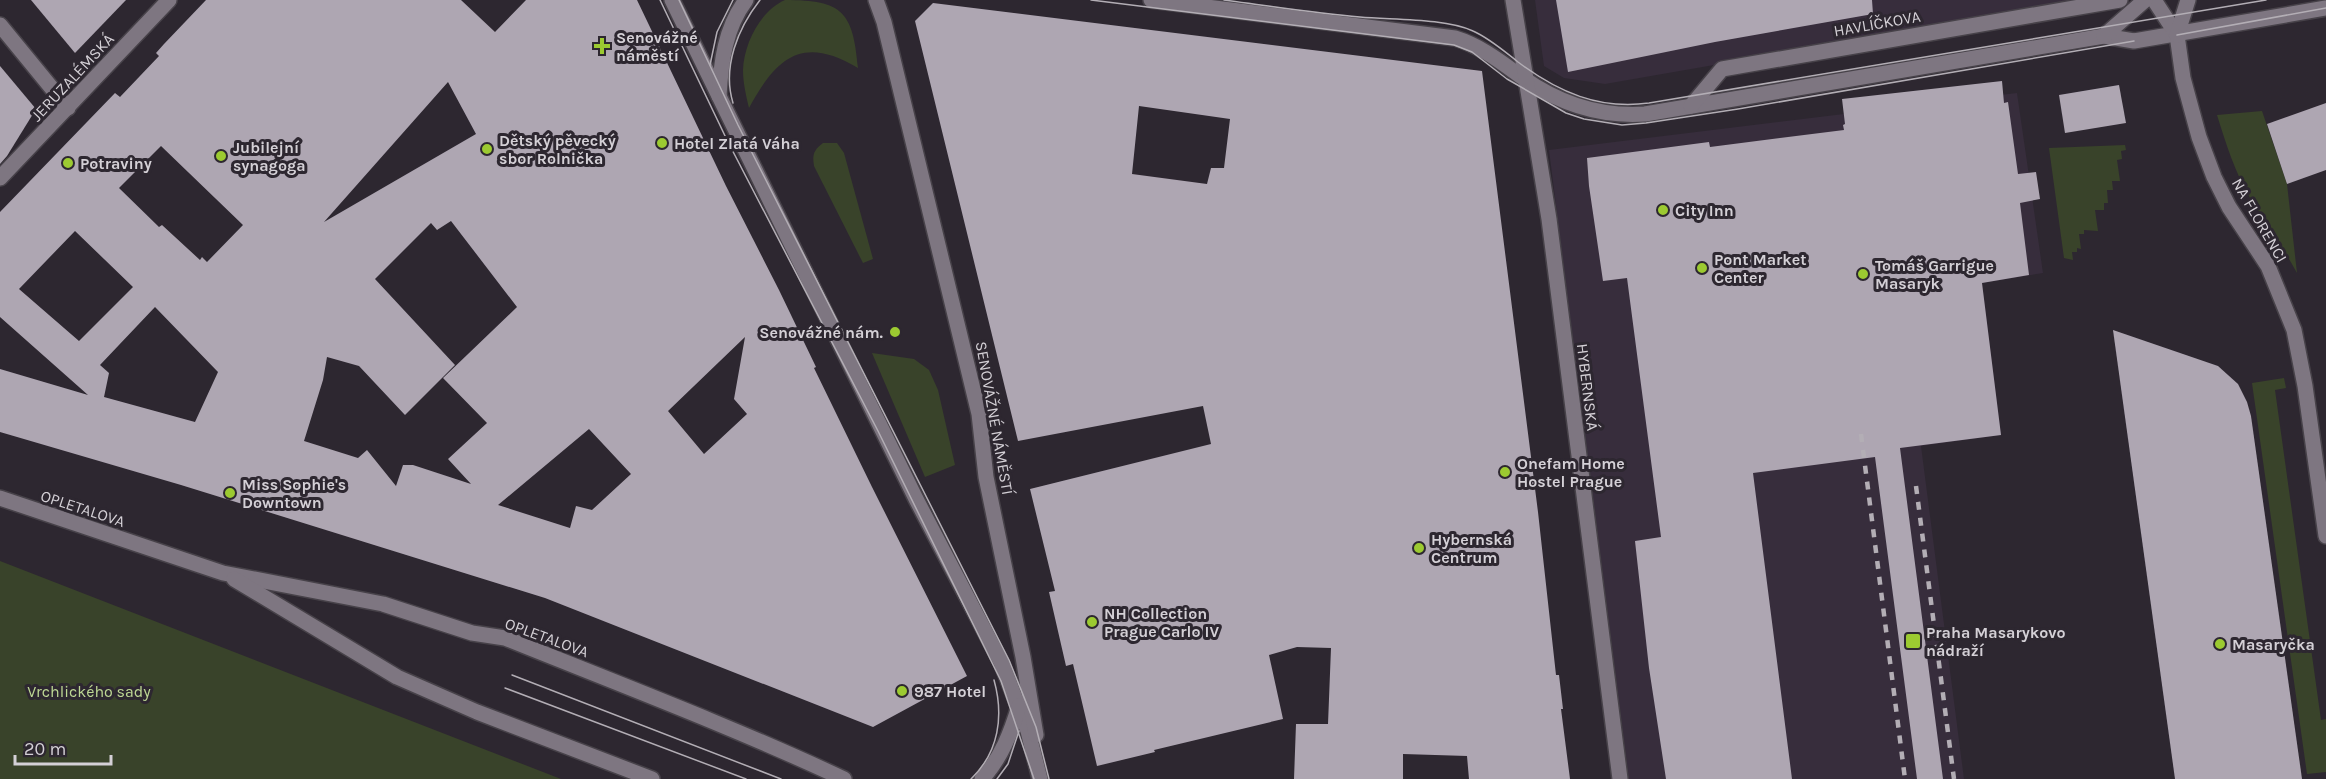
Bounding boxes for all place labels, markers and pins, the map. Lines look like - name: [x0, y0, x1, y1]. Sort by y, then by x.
- place label: Senovážné náměstí: [616, 28, 698, 65]
- marker: Senovážné náměstí: [593, 37, 611, 55]
- place label: Dětský pěvecký sbor Rolnička: [499, 131, 616, 168]
- place label: Hotel Zlatá Váha: [674, 134, 800, 153]
- marker: Hotel Zlatá Váha: [655, 136, 669, 150]
- place label: Jubilejní synagoga: [233, 138, 306, 175]
- marker: Dětský pěvecký sbor Rolnička: [480, 142, 494, 156]
- marker: Jubilejní synagoga: [214, 149, 228, 163]
- place label: Potraviny: [80, 154, 152, 173]
- marker: Potraviny: [61, 156, 75, 170]
- place label: City Inn: [1675, 201, 1734, 220]
- marker: City Inn: [1656, 203, 1670, 217]
- place label: Pont Market Center: [1714, 250, 1807, 287]
- place label: Tomáš Garrigue Masaryk: [1875, 256, 1994, 293]
- marker: Pont Market Center: [1695, 261, 1709, 275]
- marker: Tomáš Garrigue Masaryk: [1856, 267, 1870, 281]
- place label: Senovážné nám.: [759, 323, 884, 342]
- marker: Senovážné nám.: [888, 325, 902, 339]
- place label: Onefam Home Hostel Prague: [1517, 454, 1625, 491]
- marker: Onefam Home Hostel Prague: [1498, 465, 1512, 479]
- place label: Miss Sophie's Downtown: [242, 475, 346, 512]
- marker: Miss Sophie's Downtown: [223, 486, 237, 500]
- place label: Hybernská Centrum: [1431, 530, 1512, 567]
- marker: Hybernská Centrum: [1412, 541, 1426, 555]
- place label: NH Collection Prague Carlo IV: [1104, 604, 1219, 641]
- marker: NH Collection Prague Carlo IV: [1085, 615, 1099, 629]
- place label: Praha Masarykovo nádraží: [1926, 623, 2066, 660]
- marker: Praha Masarykovo nádraží: [1904, 632, 1922, 650]
- place label: Masaryčka: [2232, 635, 2315, 654]
- marker: Masaryčka: [2213, 637, 2227, 651]
- place label: 987 Hotel: [914, 682, 986, 701]
- marker: 987 Hotel: [895, 684, 909, 698]

